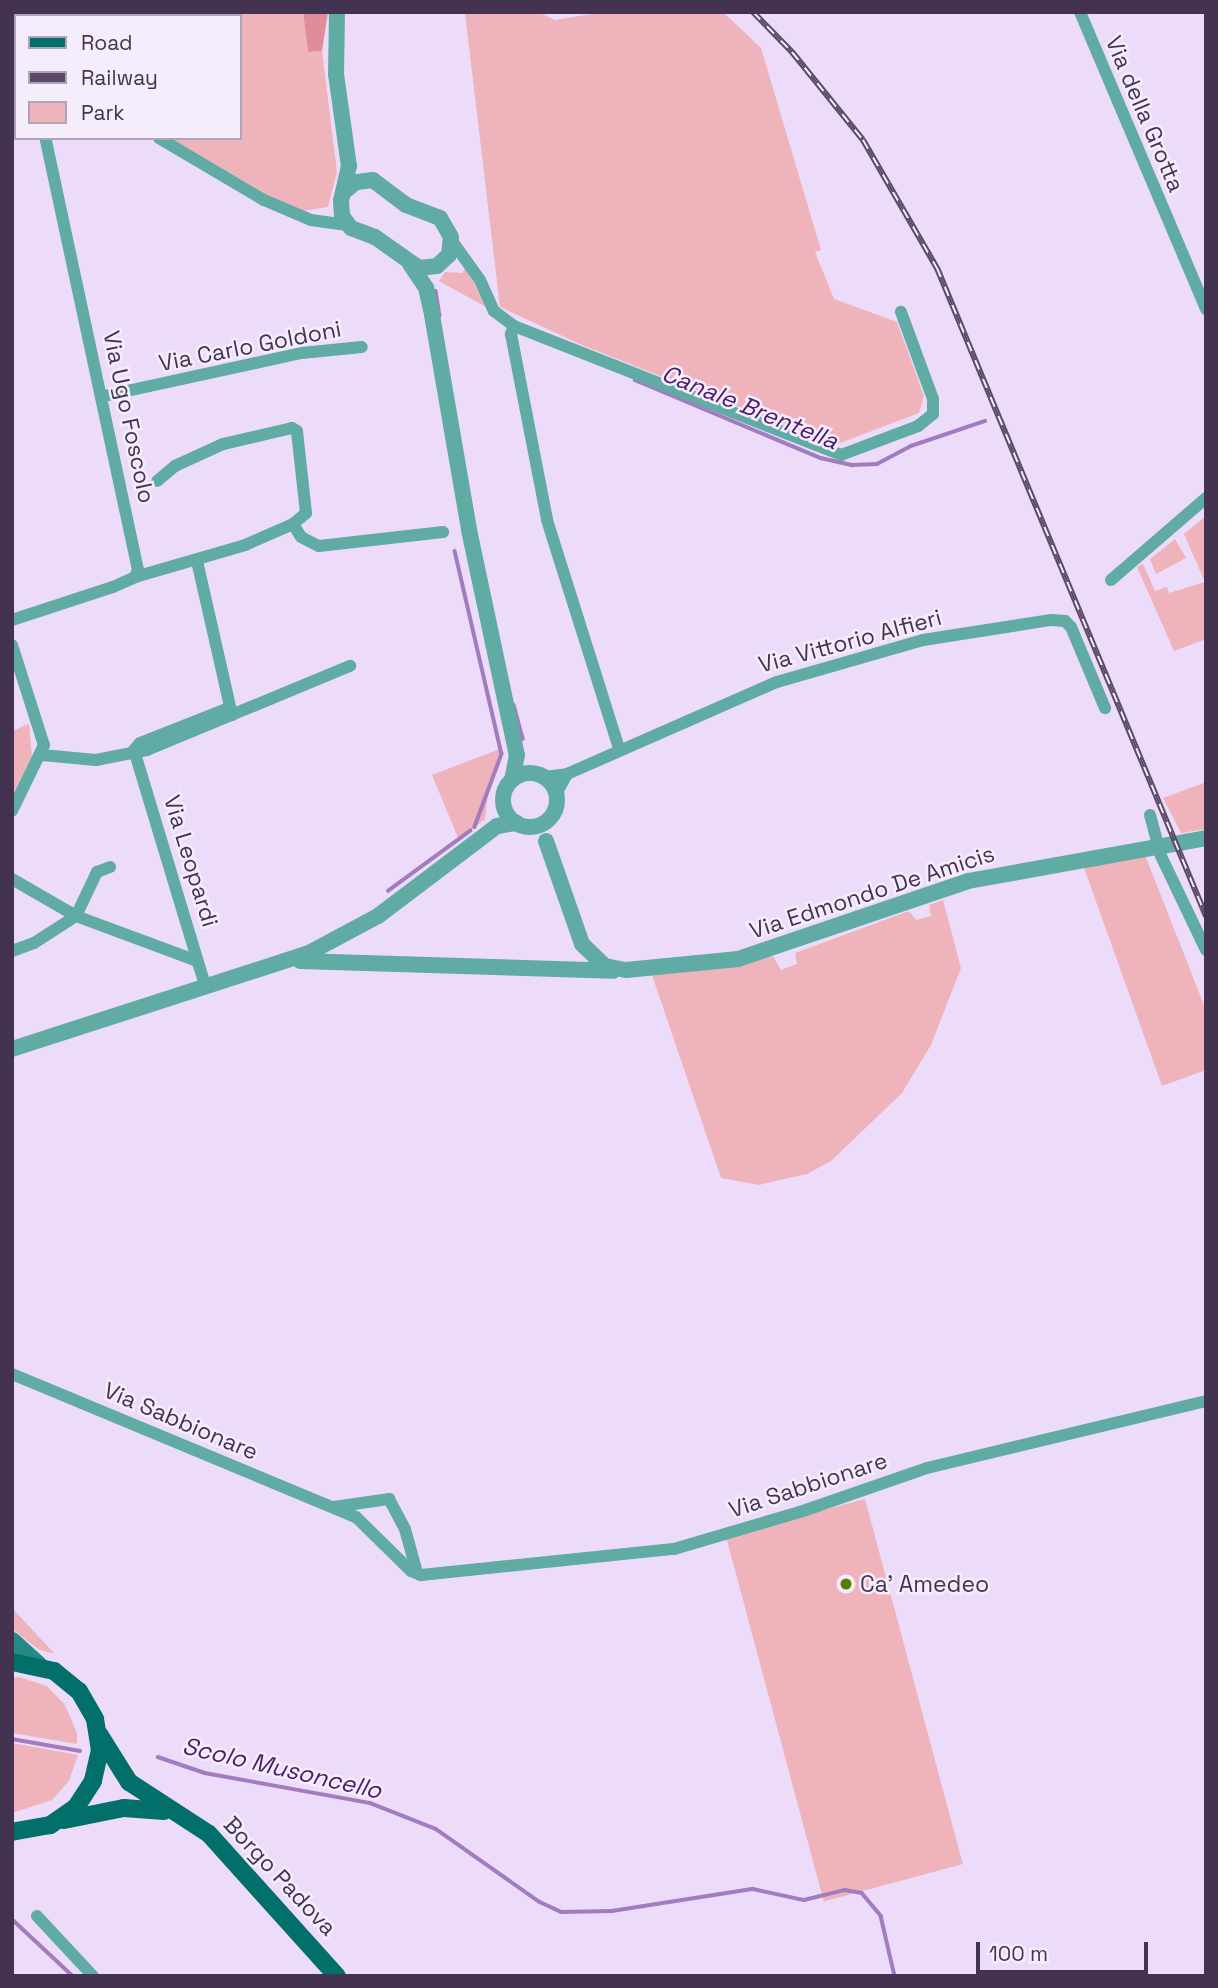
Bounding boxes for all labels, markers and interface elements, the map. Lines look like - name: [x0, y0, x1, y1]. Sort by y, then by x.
- legend: [14, 14, 242, 140]
- text: Road: [81, 29, 133, 56]
- street label: Via della Grotta: [1100, 32, 1190, 196]
- text: Railway: [81, 64, 158, 91]
- text: Park: [81, 99, 125, 126]
- street label: Via Carlo Goldoni: [156, 315, 344, 377]
- street label: Via Ugo Foscolo: [97, 328, 161, 506]
- water label: Canale Brentella: [658, 359, 842, 455]
- street label: Via Vittorio Alfieri: [755, 603, 945, 679]
- street label: Via Leopardi: [158, 792, 224, 930]
- street label: Via Edmondo De Amicis: [746, 839, 998, 945]
- street label: Via Sabbionare: [100, 1376, 262, 1466]
- street label: Via Sabbionare: [725, 1446, 891, 1524]
- place label: Ca' Amedeo: [860, 1570, 990, 1598]
- marker: Ca' Amedeo: [838, 1576, 854, 1592]
- water label: Scolo Musoncello: [180, 1731, 384, 1805]
- street label: Borgo Padova: [218, 1811, 342, 1941]
- scale bar: [980, 1928, 1152, 1972]
- text: 100 m: [989, 1940, 1048, 1967]

